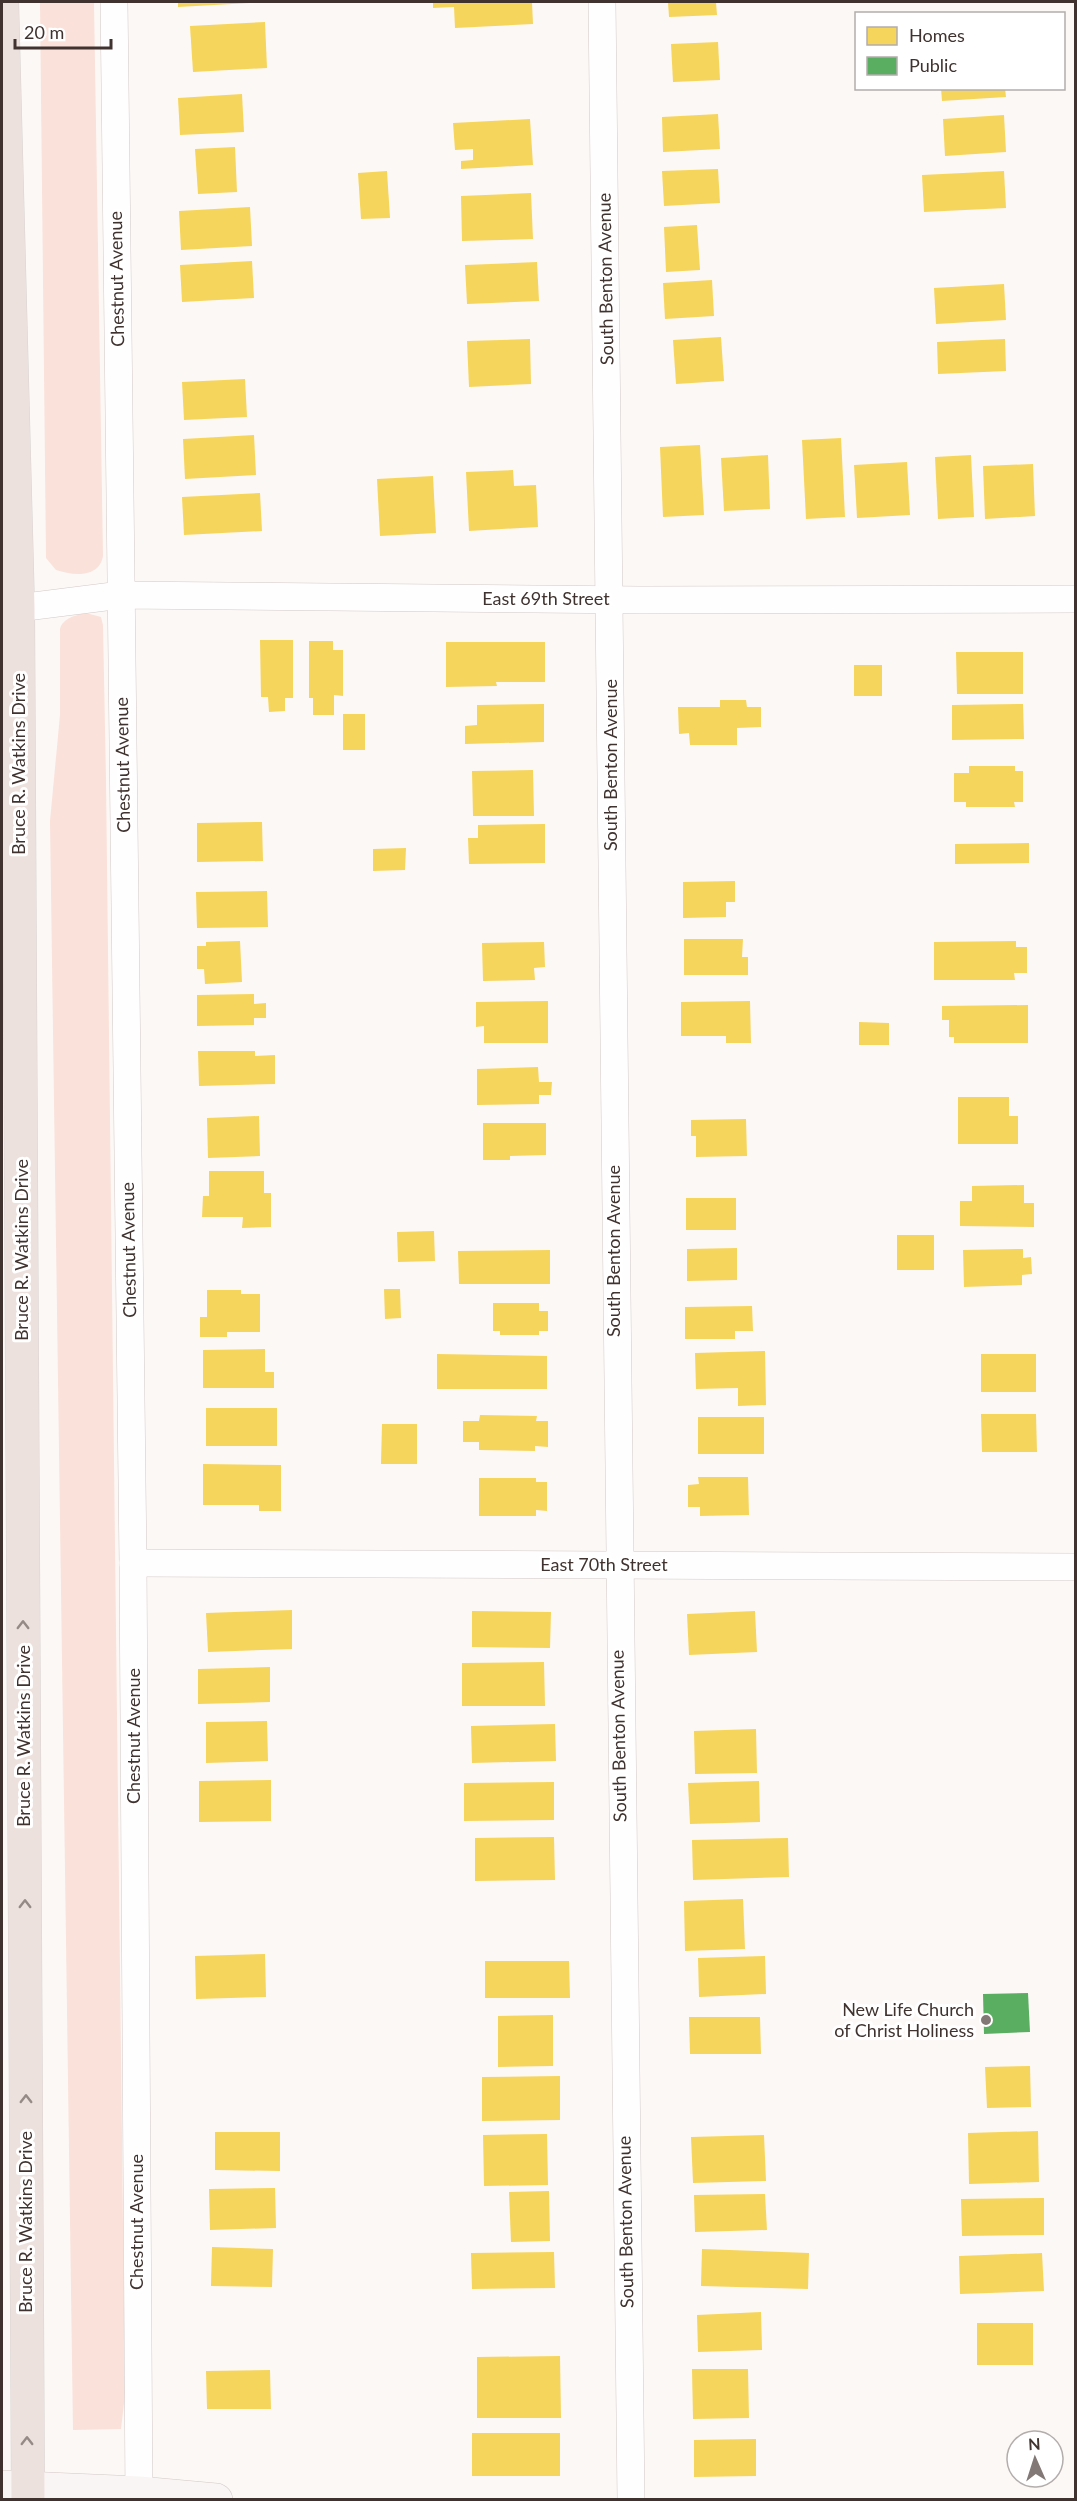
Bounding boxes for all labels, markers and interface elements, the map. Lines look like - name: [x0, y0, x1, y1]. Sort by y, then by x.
- scale bar: [15, 12, 111, 50]
- legend: [855, 12, 1065, 90]
- text: 20 m: [24, 21, 64, 43]
- text: Homes: [909, 24, 965, 46]
- text: Public: [909, 54, 957, 76]
- street label: South Benton Avenue: [592, 193, 618, 365]
- street label: Chestnut Avenue: [104, 211, 128, 347]
- street label: East 69th Street: [482, 587, 610, 609]
- street label: Bruce R. Watkins Drive: [7, 673, 29, 855]
- street label: South Benton Avenue: [599, 679, 621, 851]
- street label: Chestnut Avenue: [110, 697, 134, 833]
- street label: Bruce R. Watkins Drive: [10, 1159, 32, 1341]
- street label: South Benton Avenue: [602, 1165, 624, 1337]
- street label: Chestnut Avenue: [116, 1182, 140, 1318]
- street label: East 70th Street: [540, 1553, 668, 1575]
- one-way arrow: [17, 1621, 29, 1630]
- street label: Bruce R. Watkins Drive: [12, 1645, 34, 1827]
- street label: South Benton Avenue: [605, 1650, 631, 1822]
- street label: Chestnut Avenue: [122, 1668, 144, 1804]
- one-way arrow: [19, 1900, 31, 1909]
- place label: New Life Church of Christ Holiness: [834, 1998, 974, 2041]
- marker: New Life Church of Christ Holiness: [979, 2013, 993, 2027]
- one-way arrow: [20, 2095, 32, 2104]
- street label: Bruce R. Watkins Drive: [14, 2131, 36, 2313]
- street label: South Benton Avenue: [612, 2136, 638, 2308]
- street label: Chestnut Avenue: [125, 2154, 147, 2290]
- north arrow: [1005, 2429, 1065, 2489]
- text: N: [1028, 2434, 1041, 2453]
- one-way arrow: [21, 2437, 33, 2446]

